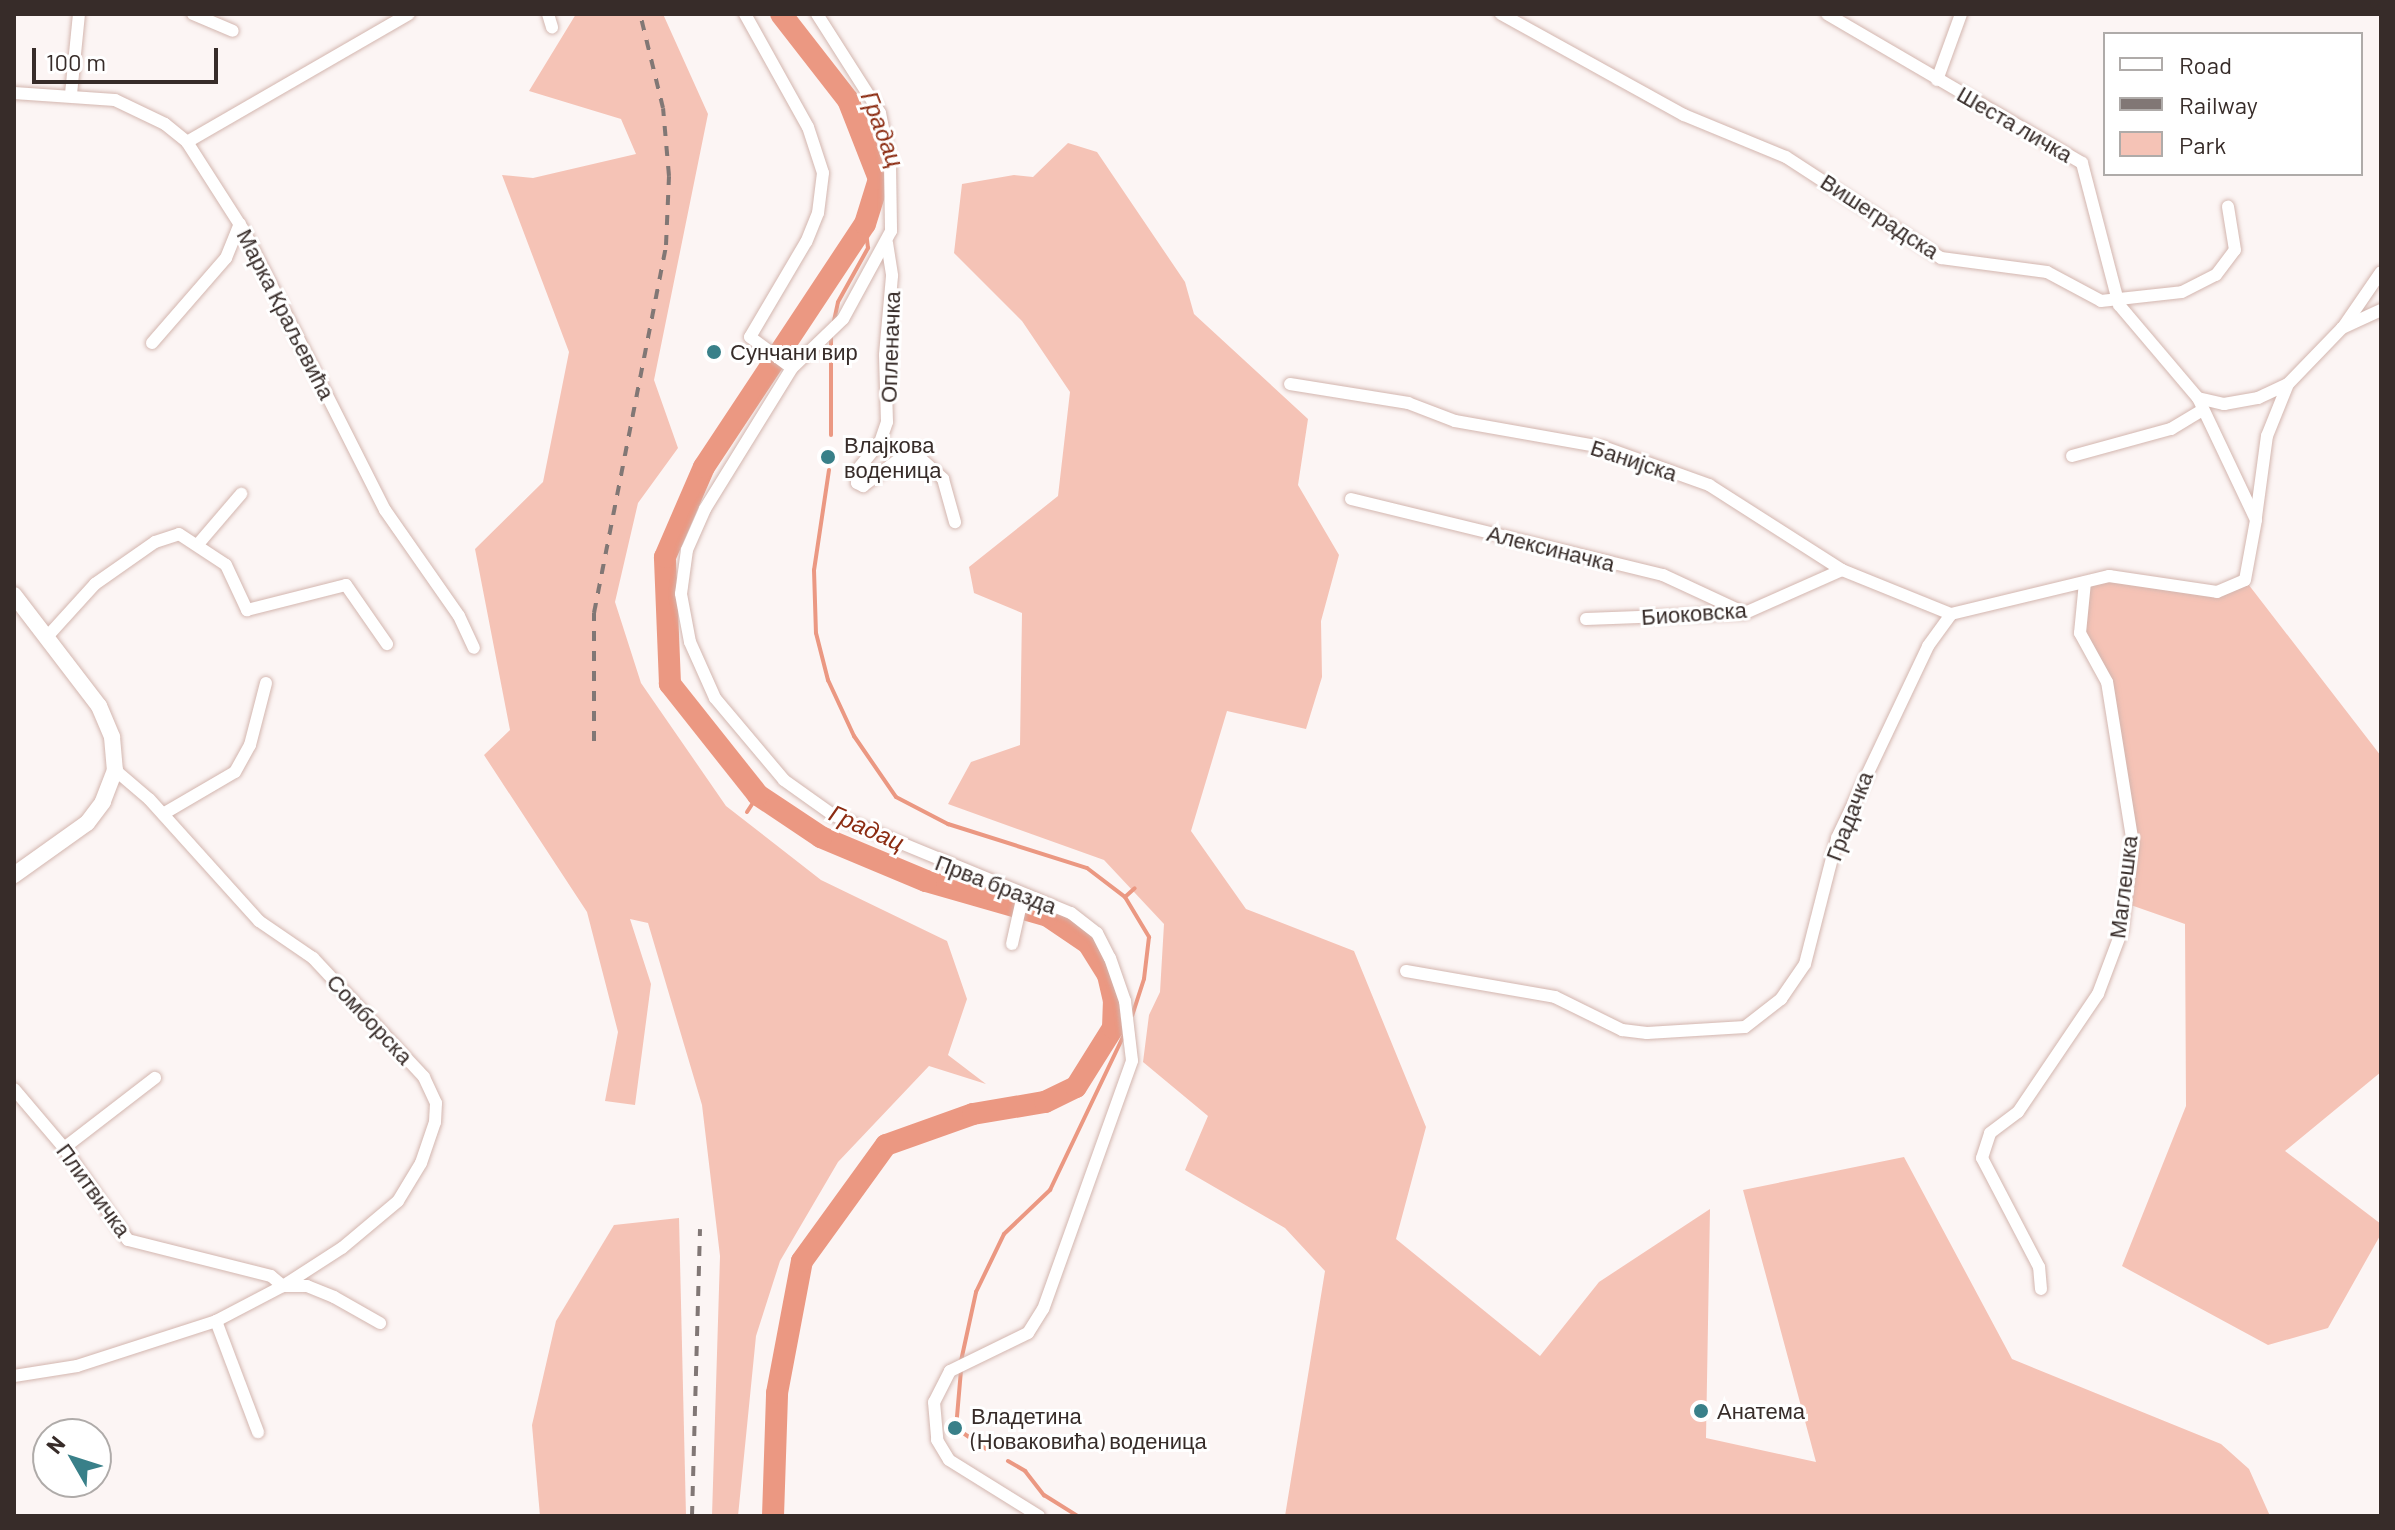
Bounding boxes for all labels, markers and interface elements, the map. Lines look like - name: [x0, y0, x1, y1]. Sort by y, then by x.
- scale bar: [36, 32, 222, 82]
- legend: [2103, 32, 2363, 176]
- text: 100 m: [46, 47, 106, 76]
- text: Road: [2179, 50, 2232, 79]
- street label: Шеста личка: [1953, 80, 2077, 168]
- water label: Градац: [855, 87, 911, 171]
- text: Railway: [2179, 90, 2258, 119]
- text: Park: [2179, 130, 2226, 159]
- street label: Вишеградска: [1816, 168, 1944, 264]
- street label: Марка Краљевића: [232, 224, 340, 404]
- street label: Опленачка: [875, 291, 905, 403]
- place label: Сунчани вир: [730, 339, 858, 365]
- marker: Сунчани вир: [705, 343, 723, 361]
- place label: Влајкова воденица: [844, 431, 942, 482]
- street label: Банијска: [1587, 434, 1681, 486]
- marker: Влајкова воденица: [819, 448, 837, 466]
- street label: Алексиначка: [1484, 519, 1618, 577]
- street label: Биоковска: [1640, 596, 1748, 630]
- street label: Градачка: [1820, 768, 1878, 864]
- water label: Градац: [825, 798, 909, 856]
- street label: Маглешка: [2104, 834, 2142, 940]
- street label: Прва бразда: [932, 849, 1060, 919]
- street label: Сомборска: [322, 969, 418, 1069]
- street label: Плитвичка: [51, 1138, 137, 1242]
- place label: Анатема: [1717, 1398, 1805, 1424]
- place label: Владетина (Новаковића) воденица: [971, 1402, 1207, 1454]
- marker: Анатема: [1692, 1402, 1710, 1420]
- north arrow: [32, 1418, 112, 1498]
- marker: Владетина (Новаковића) воденица: [946, 1419, 964, 1437]
- text: N: [40, 1430, 70, 1458]

